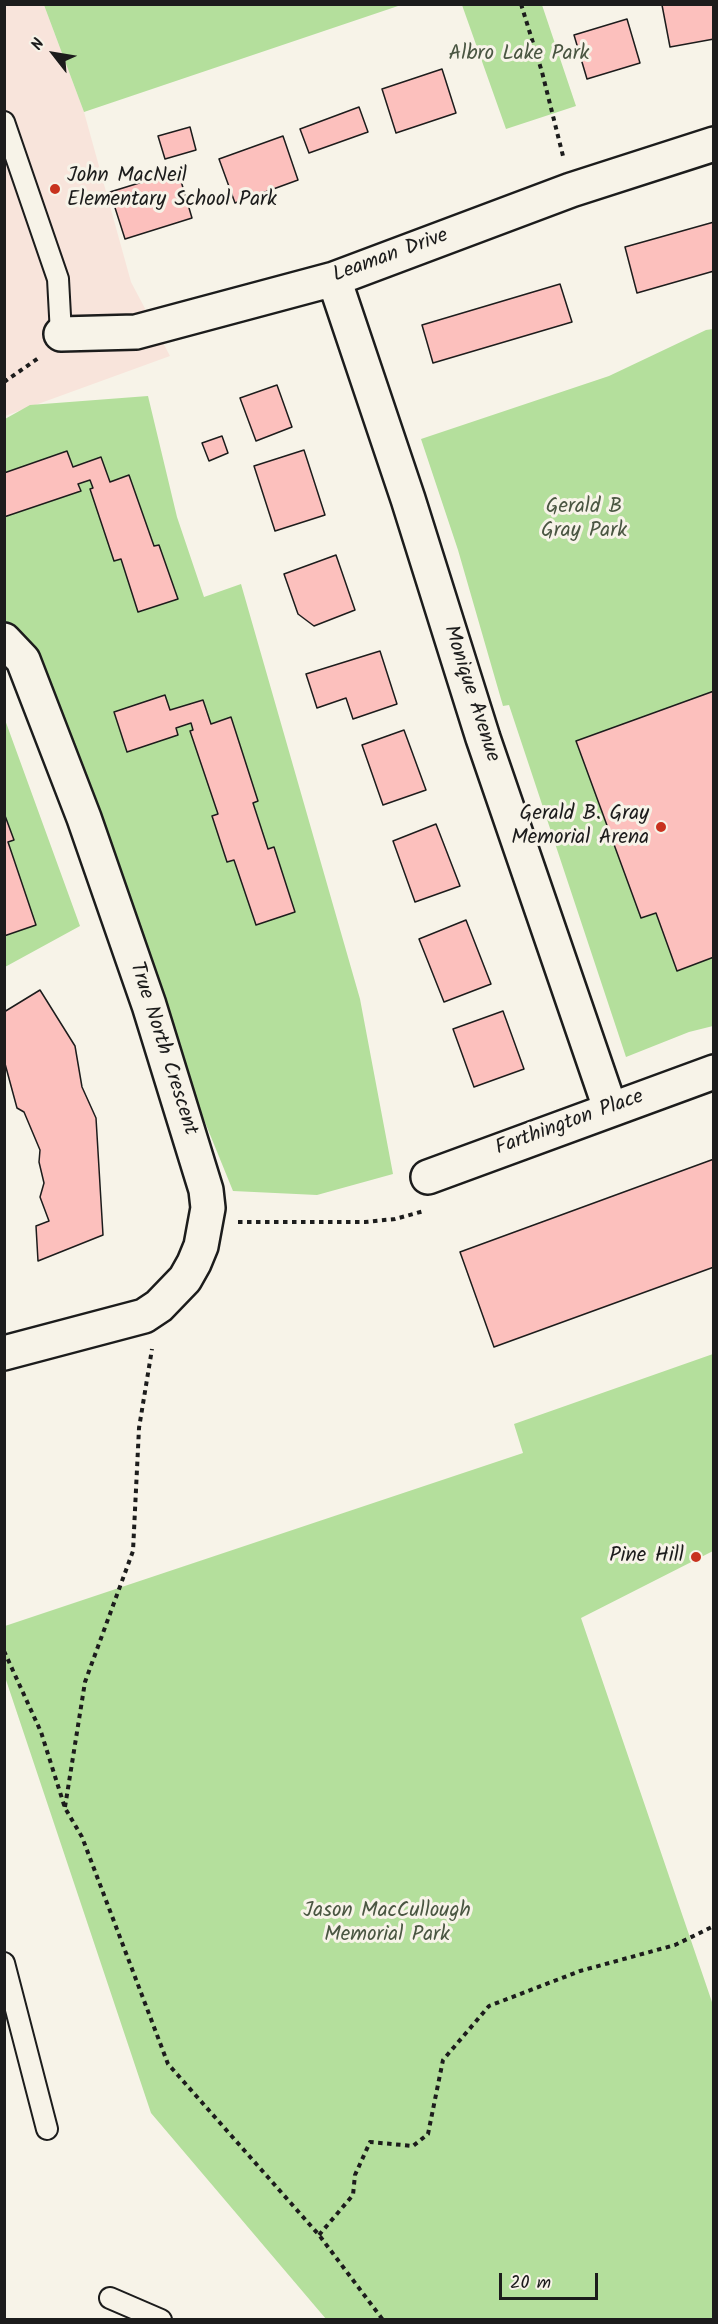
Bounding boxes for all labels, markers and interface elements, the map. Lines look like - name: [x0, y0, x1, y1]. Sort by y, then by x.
- north arrow: [24, 24, 84, 84]
- text: N: [25, 34, 51, 55]
- park label: Albro Lake Park: [449, 42, 589, 68]
- place label: John MacNeil Elementary School Park: [67, 164, 277, 214]
- marker: John MacNeil Elementary School Park: [48, 182, 62, 196]
- street label: Leaman Drive: [330, 225, 452, 289]
- park label: Gerald B Gray Park: [541, 495, 627, 545]
- street label: Monique Avenue: [436, 623, 504, 765]
- place label: Gerald B. Gray Memorial Arena: [511, 802, 649, 852]
- marker: Gerald B. Gray Memorial Arena: [654, 820, 668, 834]
- street label: True North Crescent: [122, 959, 202, 1139]
- street label: Farthington Place: [492, 1086, 648, 1162]
- place label: Pine Hill: [609, 1544, 684, 1570]
- marker: Pine Hill: [689, 1550, 703, 1564]
- park label: Jason MacCullough Memorial Park: [303, 1899, 471, 1949]
- scale bar: [502, 2261, 601, 2299]
- text: 20 m: [510, 2269, 551, 2298]

